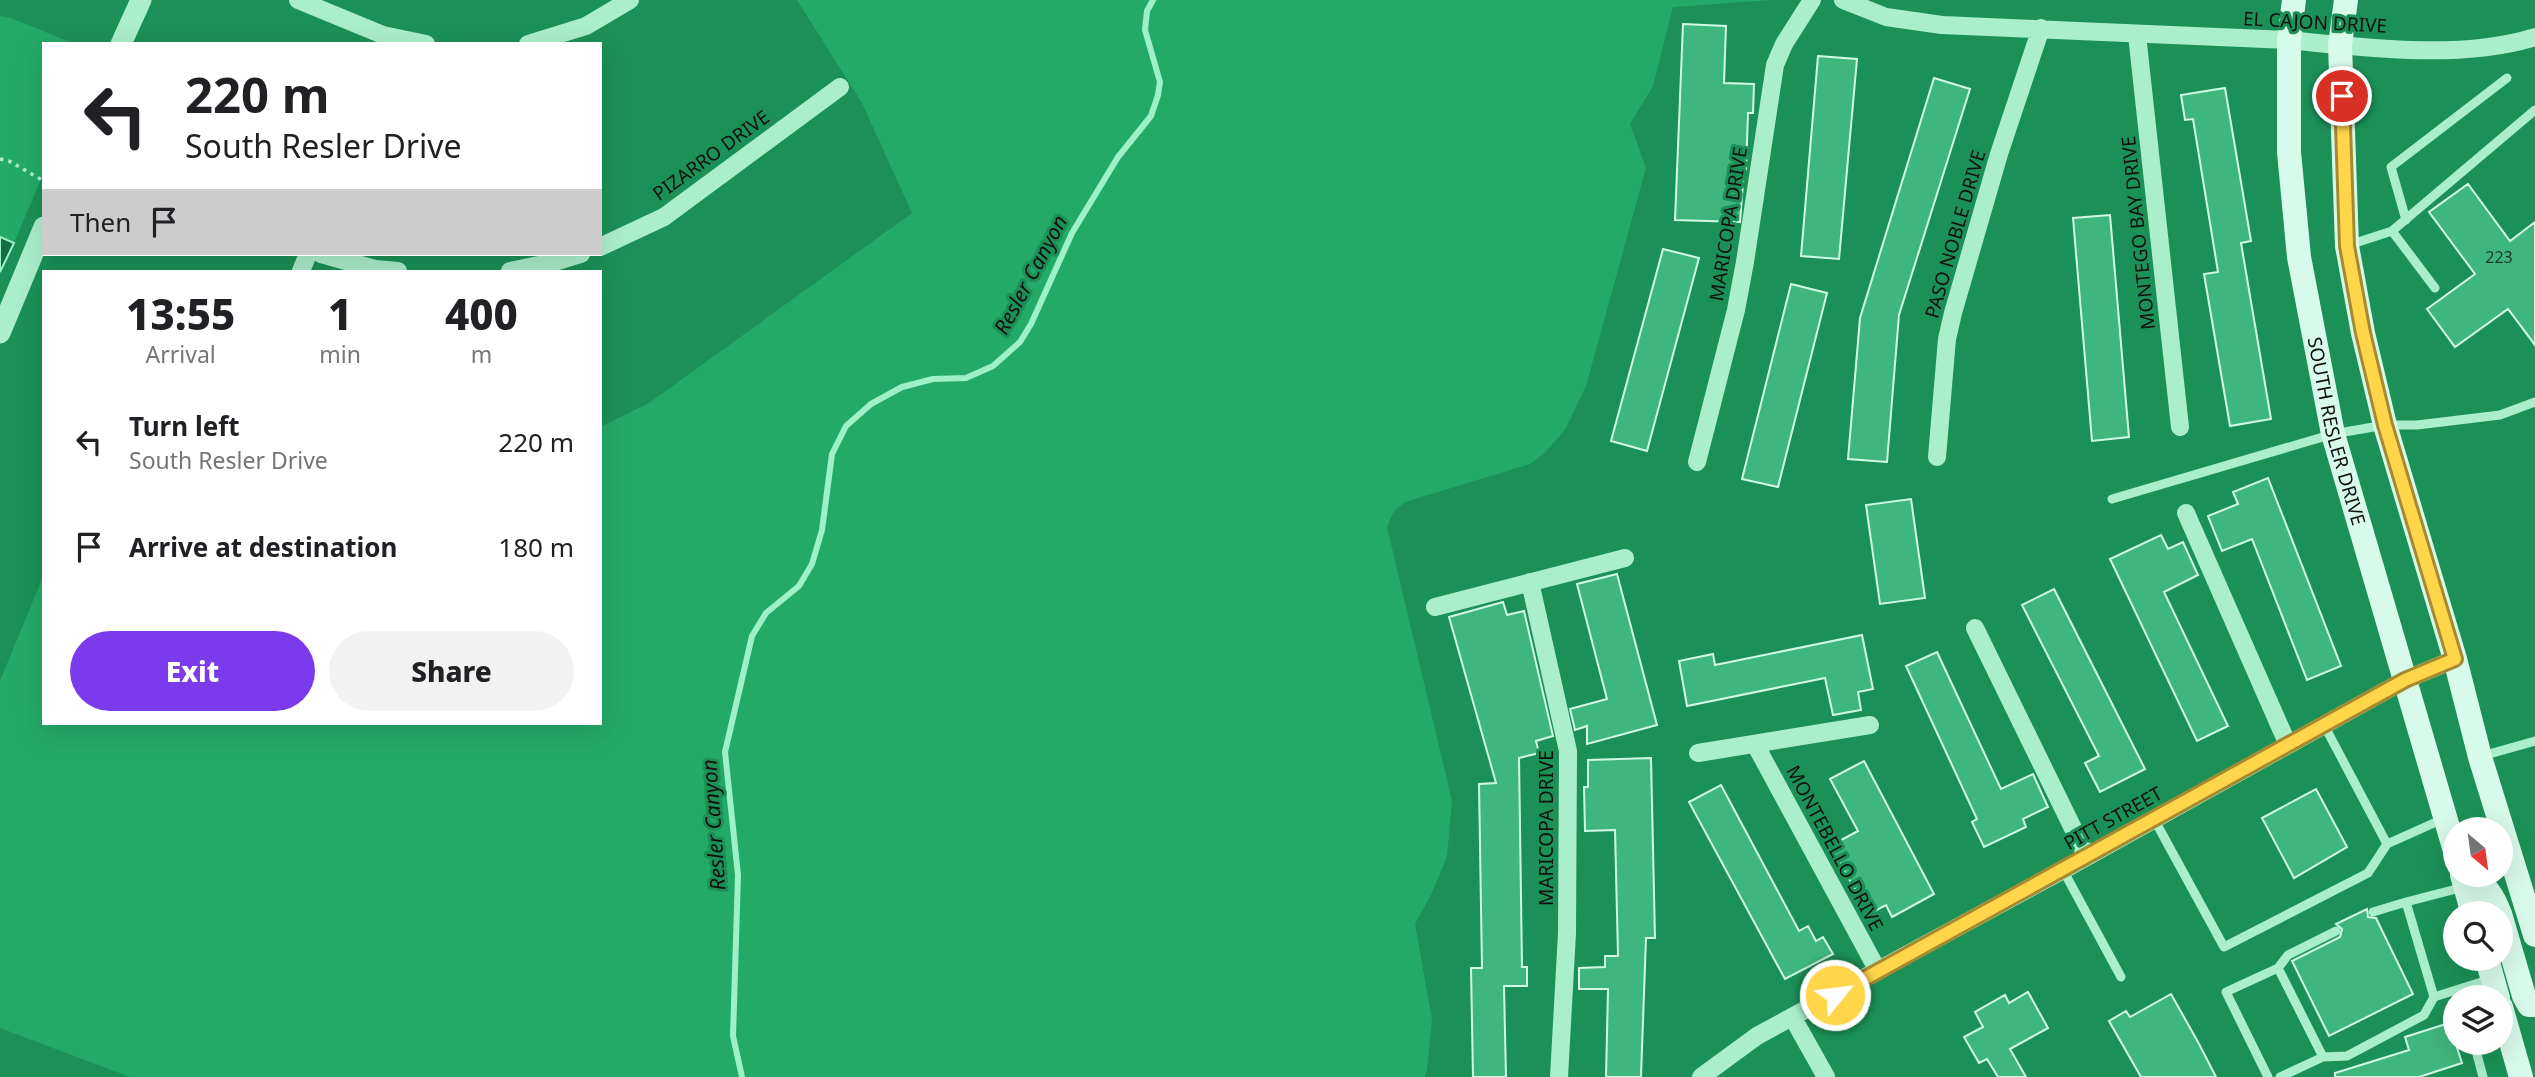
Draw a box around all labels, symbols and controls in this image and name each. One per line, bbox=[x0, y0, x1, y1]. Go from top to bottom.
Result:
street label: EL CAJON DRIVE bbox=[2242, 5, 2388, 39]
text: 220 m bbox=[185, 61, 330, 127]
pin bbox=[2312, 66, 2372, 126]
icon: left bbox=[70, 70, 161, 161]
icon: arrive bbox=[2323, 77, 2361, 115]
street label: PIZARRO DRIVE bbox=[647, 104, 775, 206]
text: South Resler Drive bbox=[185, 124, 462, 167]
street label: MONTEGO BAY DRIVE bbox=[2115, 135, 2161, 331]
street label: MARICOPA DRIVE bbox=[1703, 145, 1753, 303]
street label: PASO NOBLE DRIVE bbox=[1919, 147, 1991, 321]
icon: arrive bbox=[145, 203, 183, 241]
text: Then bbox=[70, 204, 131, 240]
water label: Resler Canyon bbox=[987, 210, 1073, 339]
house number: 223 bbox=[2485, 246, 2513, 268]
text: 13:55 bbox=[126, 285, 235, 342]
text: 1 bbox=[328, 285, 352, 342]
text: 400 bbox=[445, 285, 518, 342]
street label: SOUTH RESLER DRIVE bbox=[2302, 335, 2372, 528]
text: Arrival bbox=[146, 338, 216, 370]
text: min bbox=[319, 338, 361, 370]
text: m bbox=[471, 338, 492, 370]
text: Turn left bbox=[129, 408, 240, 444]
icon: left bbox=[70, 423, 108, 461]
text: 220 m bbox=[498, 424, 574, 460]
text: South Resler Drive bbox=[129, 444, 328, 476]
icon: arrive bbox=[70, 528, 108, 566]
text: Arrive at destination bbox=[129, 529, 398, 565]
text: 180 m bbox=[498, 529, 574, 565]
button: Exit bbox=[70, 631, 315, 711]
button: Share bbox=[329, 631, 574, 711]
street label: MARICOPA DRIVE bbox=[1533, 750, 1559, 906]
water label: Resler Canyon bbox=[694, 758, 732, 892]
street label: MONTEBELLO DRIVE bbox=[1780, 761, 1890, 935]
street label: PITT STREET bbox=[2059, 780, 2167, 856]
north arrow bbox=[2443, 817, 2513, 887]
map controls bbox=[2443, 817, 2513, 1055]
button: search bbox=[2443, 901, 2513, 971]
position arrow bbox=[1798, 958, 1872, 1032]
button: layers bbox=[2443, 985, 2513, 1055]

